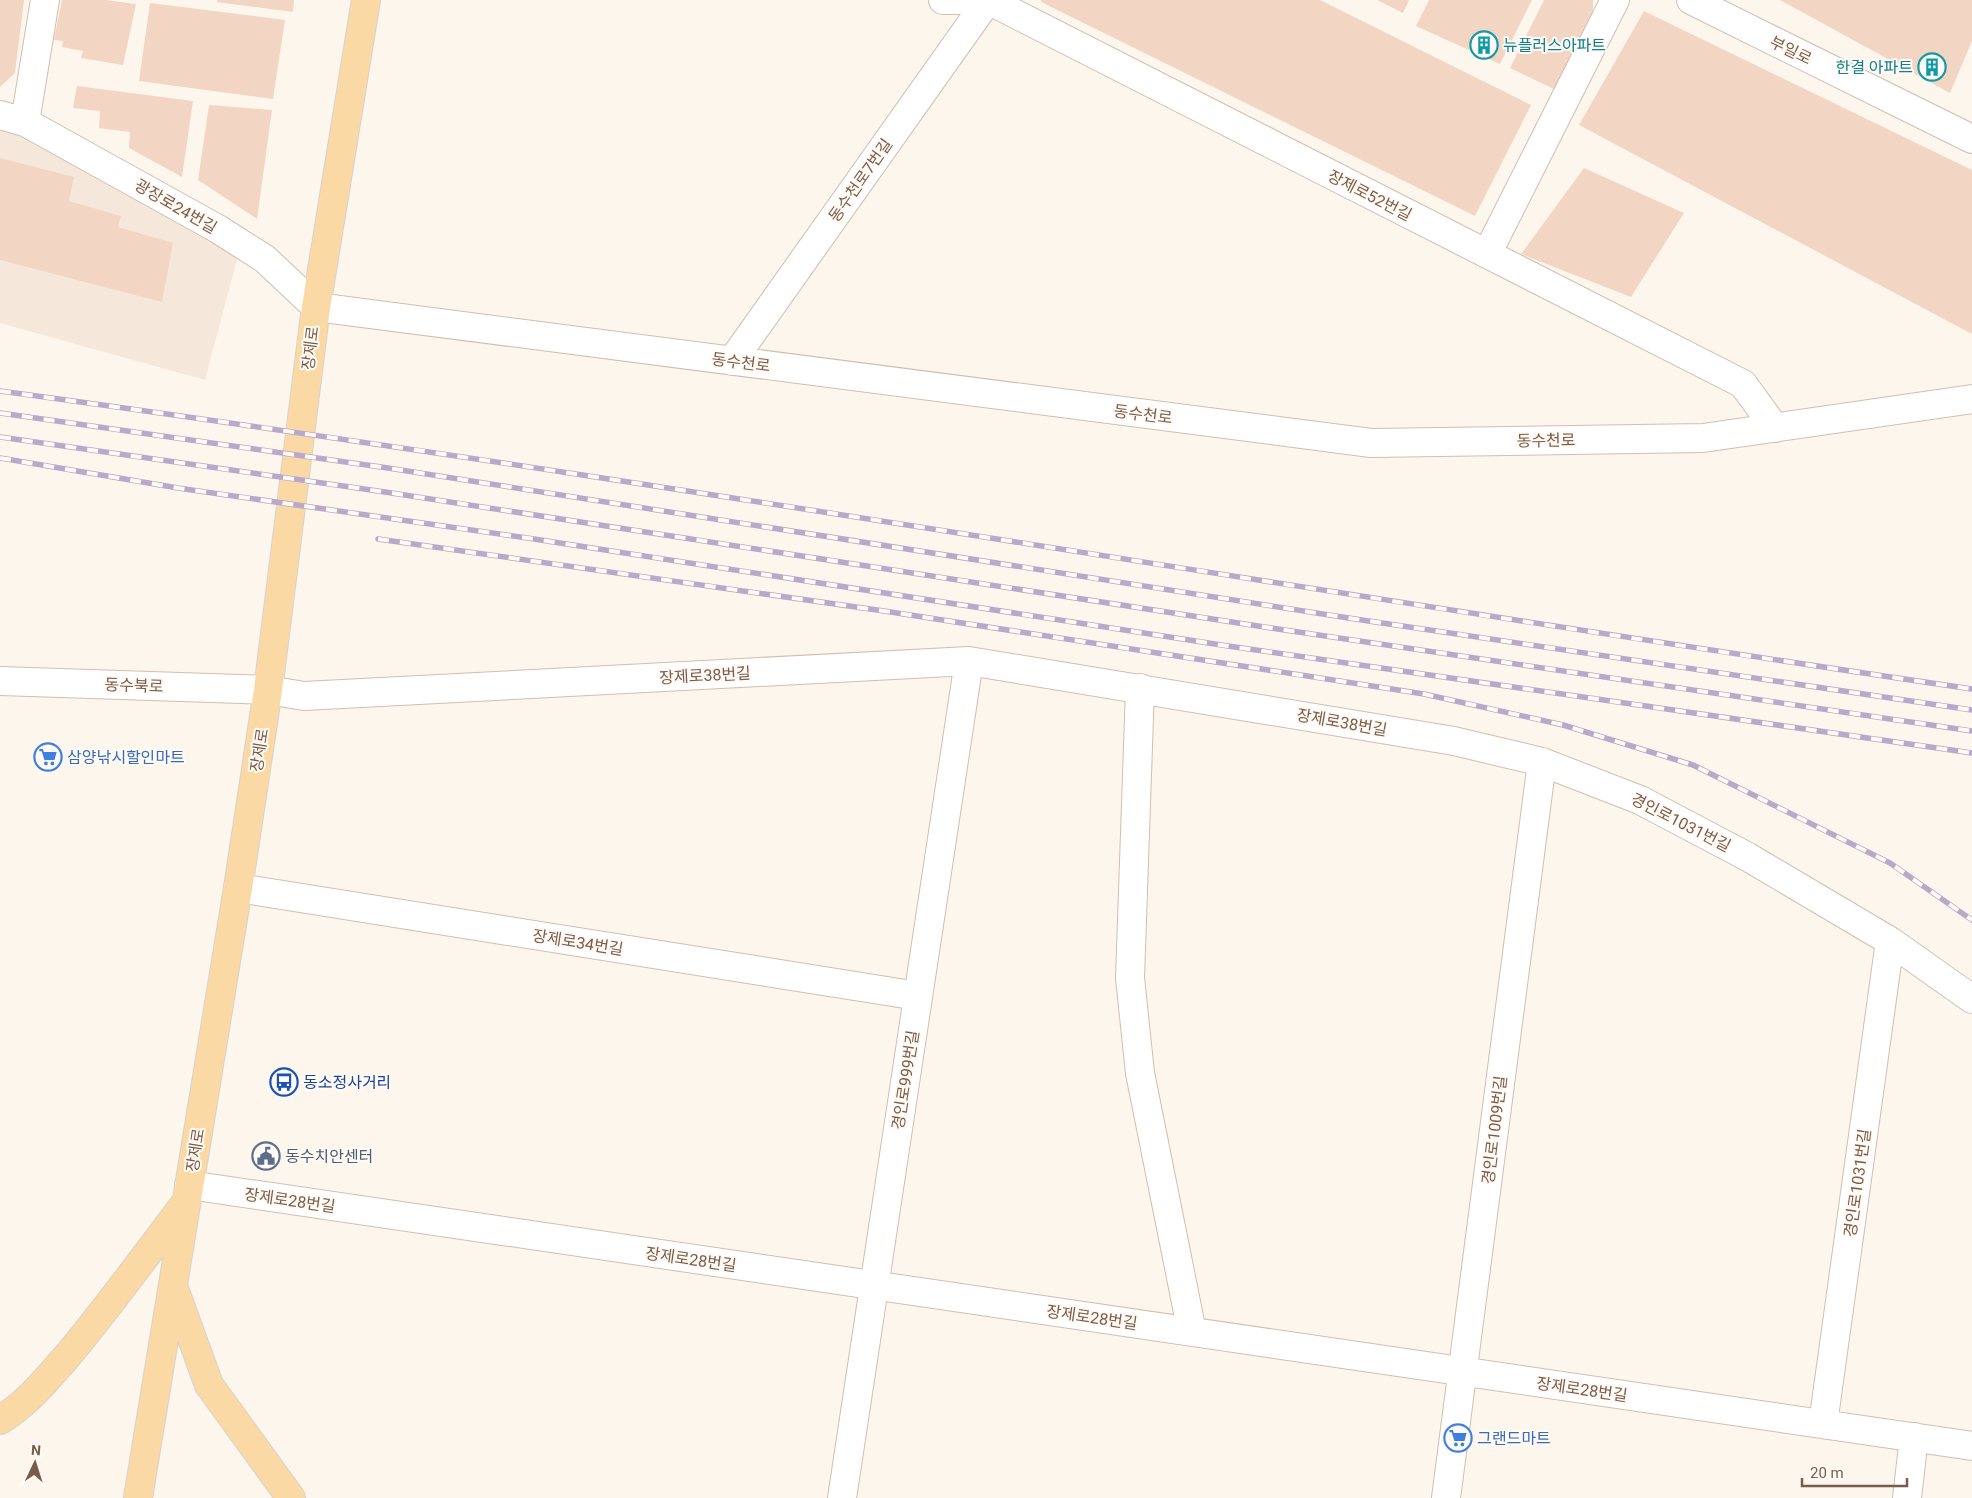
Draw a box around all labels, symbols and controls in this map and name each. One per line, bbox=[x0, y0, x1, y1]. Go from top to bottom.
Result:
building icon: 뉴플러스아파트 bbox=[1469, 30, 1499, 60]
street label: 부일로 bbox=[1767, 32, 1815, 69]
place label: 뉴플러스아파트 bbox=[1503, 36, 1606, 55]
building icon: 한결 아파트 bbox=[1917, 52, 1947, 82]
place label: 한결 아파트 bbox=[1835, 58, 1913, 77]
street label: 동수천로7번길 bbox=[825, 135, 896, 226]
street label: 장제로52번길 bbox=[1325, 166, 1415, 225]
street label: 광장로24번길 bbox=[131, 175, 220, 238]
street label: 장제로 bbox=[298, 325, 323, 371]
street label: 동수천로 bbox=[711, 349, 772, 376]
street label: 동수천로 bbox=[1113, 401, 1174, 428]
street label: 동수천로 bbox=[1516, 430, 1576, 451]
street label: 장제로38번길 bbox=[659, 664, 751, 687]
street label: 동수북로 bbox=[104, 675, 164, 696]
street label: 장제로38번길 bbox=[1295, 705, 1389, 740]
street label: 장제로 bbox=[247, 727, 272, 773]
supermarket icon: 삼양낚시할인마트 bbox=[33, 742, 63, 772]
place label: 삼양낚시할인마트 bbox=[67, 748, 185, 767]
street label: 경인로1031번길 bbox=[1628, 789, 1734, 856]
street label: 장제로34번길 bbox=[531, 926, 625, 959]
street label: 경인로999번길 bbox=[888, 1029, 923, 1131]
bus stop icon: 동소정사거리 bbox=[269, 1067, 299, 1097]
place label: 동소정사거리 bbox=[303, 1073, 391, 1092]
street label: 경인로1009번길 bbox=[1478, 1075, 1511, 1186]
street label: 장제로 bbox=[183, 1127, 208, 1173]
street label: 경인로1031번길 bbox=[1840, 1127, 1875, 1239]
public building icon: 동수치안센터 bbox=[251, 1141, 281, 1171]
place label: 동수치안센터 bbox=[285, 1147, 373, 1166]
street label: 장제로28번길 bbox=[243, 1185, 337, 1216]
street label: 장제로28번길 bbox=[644, 1244, 738, 1275]
street label: 장제로28번길 bbox=[1045, 1302, 1139, 1333]
street label: 장제로28번길 bbox=[1535, 1374, 1629, 1405]
supermarket icon: 그랜드마트 bbox=[1443, 1423, 1473, 1453]
place label: 그랜드마트 bbox=[1477, 1429, 1551, 1448]
north arrow bbox=[10, 1438, 60, 1488]
text: N bbox=[30, 1442, 41, 1458]
scale bar bbox=[1802, 1456, 1907, 1488]
text: 20 m bbox=[1810, 1464, 1844, 1482]

